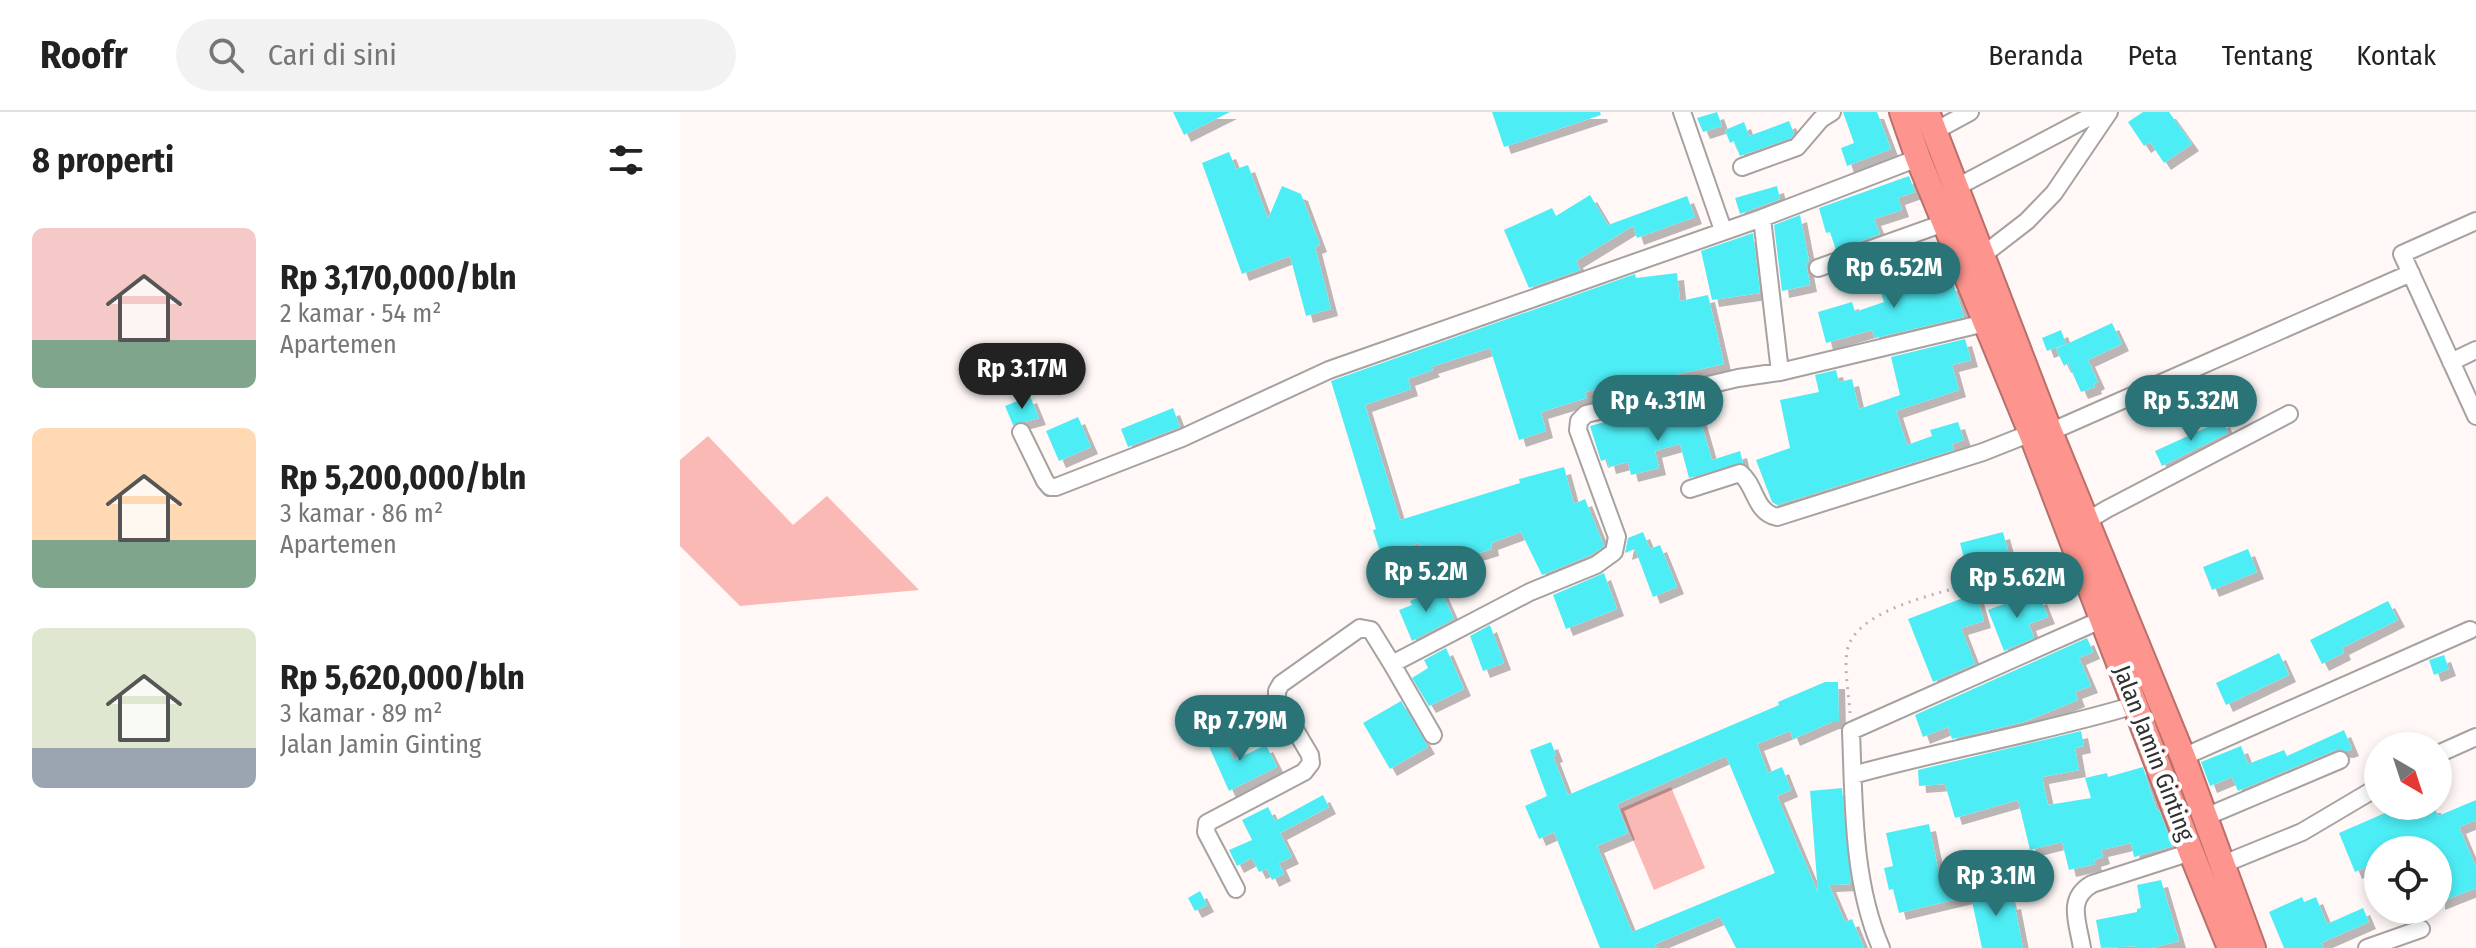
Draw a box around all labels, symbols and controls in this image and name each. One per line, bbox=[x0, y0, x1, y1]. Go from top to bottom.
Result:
search box bbox=[176, 19, 736, 91]
text: Roofr bbox=[40, 32, 128, 78]
icon: search bbox=[204, 33, 248, 77]
text: Cari di sini bbox=[268, 37, 397, 73]
text: Beranda bbox=[1988, 39, 2083, 72]
text: Peta bbox=[2127, 39, 2178, 72]
text: Tentang bbox=[2222, 39, 2312, 72]
text: Kontak bbox=[2356, 39, 2436, 72]
icon: filters bbox=[604, 138, 648, 182]
text: 8 properti bbox=[32, 140, 174, 181]
pin: Rp 6.52M bbox=[1811, 242, 1977, 310]
text: Rp 6.52M bbox=[1845, 252, 1943, 283]
text: Rp 3,170,000/bln bbox=[280, 257, 517, 298]
icon: home bbox=[96, 260, 192, 356]
text: 2 kamar · 54 m² bbox=[280, 298, 442, 329]
text: Apartemen bbox=[280, 329, 397, 360]
pin: Rp 3.17M bbox=[939, 343, 1105, 411]
text: Rp 3.17M bbox=[977, 353, 1067, 384]
pin: Rp 4.31M bbox=[1575, 375, 1741, 443]
pin: Rp 5.32M bbox=[2108, 375, 2274, 443]
text: Rp 4.31M bbox=[1610, 385, 1706, 416]
text: Rp 5.32M bbox=[2143, 385, 2239, 416]
text: Rp 5,200,000/bln bbox=[280, 457, 526, 498]
icon: home bbox=[96, 460, 192, 556]
text: 3 kamar · 86 m² bbox=[280, 498, 443, 529]
text: Apartemen bbox=[280, 529, 397, 560]
pin: Rp 5.2M bbox=[1352, 546, 1500, 614]
pin: Rp 5.62M bbox=[1934, 552, 2100, 620]
text: Rp 5.2M bbox=[1384, 556, 1468, 587]
text: Rp 5.62M bbox=[1969, 562, 2065, 593]
text: Rp 5,620,000/bln bbox=[280, 657, 525, 698]
icon: home bbox=[96, 660, 192, 756]
street label: Jalan Jamin Ginting bbox=[2108, 661, 2201, 845]
pin: Rp 7.79M bbox=[1157, 695, 1323, 763]
text: 3 kamar · 89 m² bbox=[280, 698, 443, 729]
text: Rp 7.79M bbox=[1193, 705, 1287, 736]
text: Jalan Jamin Ginting bbox=[280, 729, 481, 760]
north arrow bbox=[2364, 732, 2452, 820]
map controls bbox=[2364, 732, 2452, 924]
button: locate bbox=[2364, 836, 2452, 924]
pin: Rp 3.1M bbox=[1922, 850, 2070, 918]
text: Rp 3.1M bbox=[1956, 860, 2036, 891]

